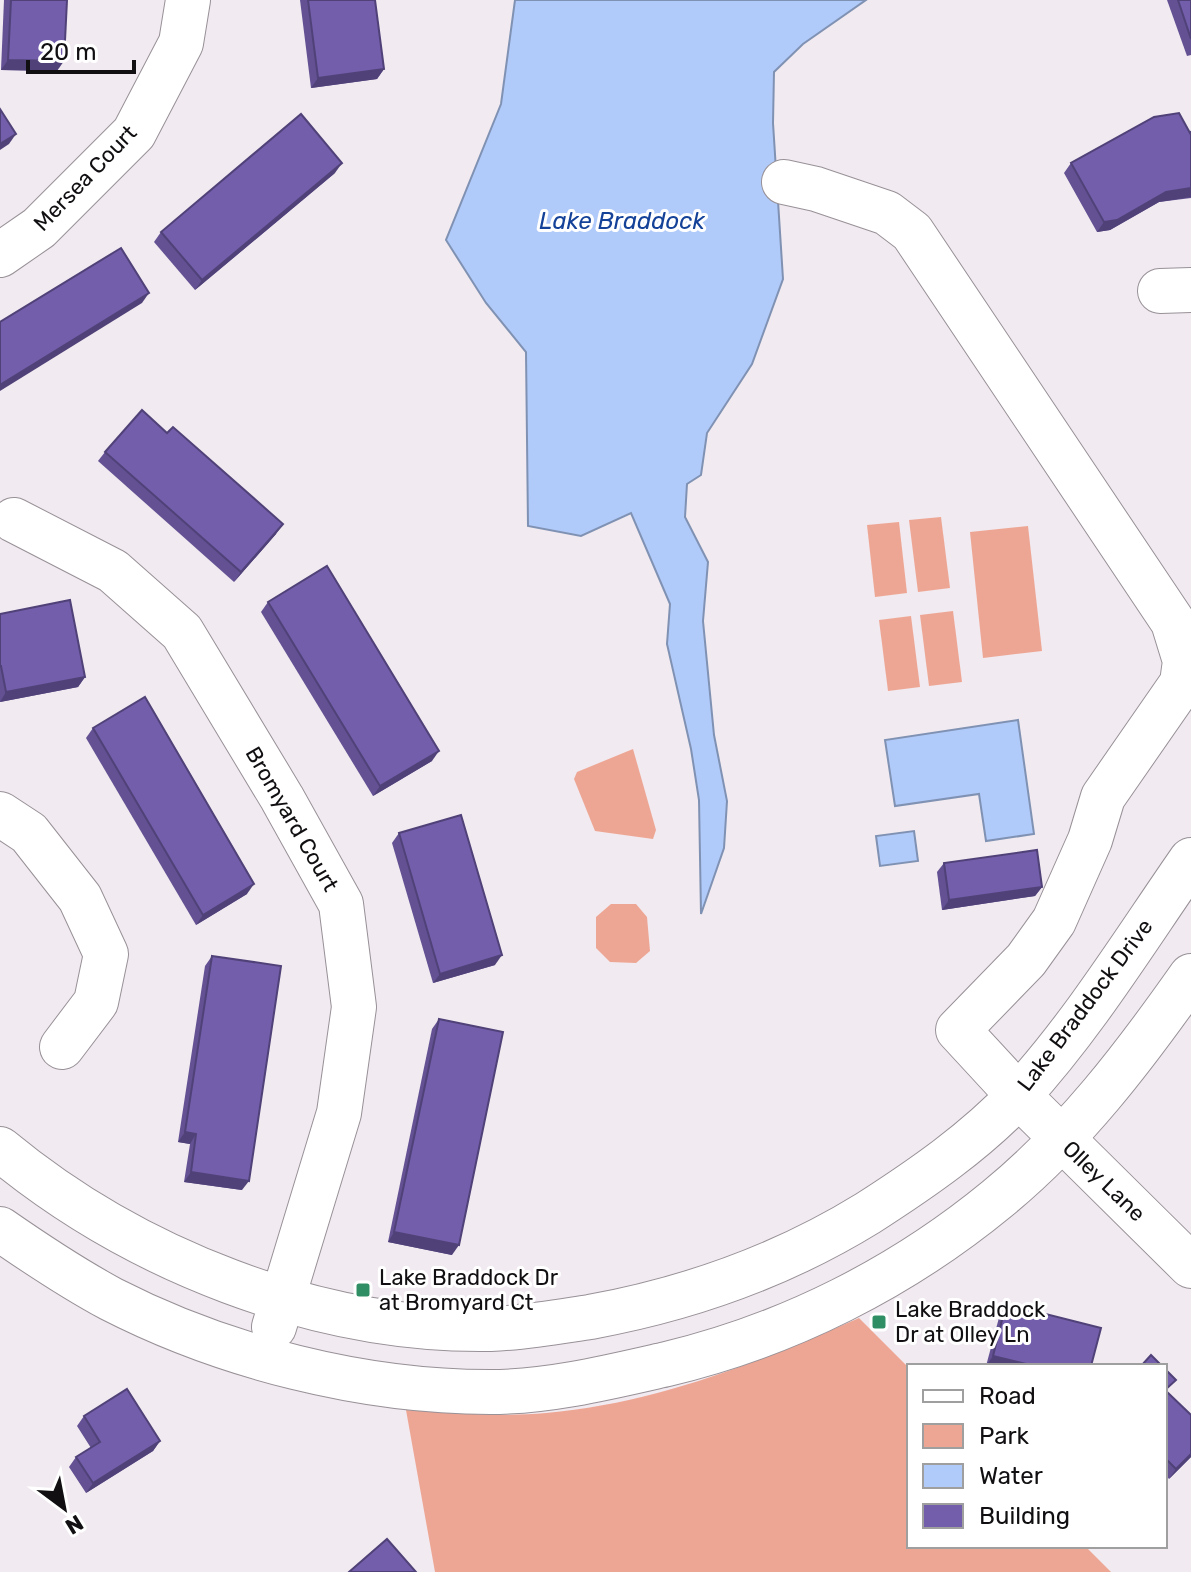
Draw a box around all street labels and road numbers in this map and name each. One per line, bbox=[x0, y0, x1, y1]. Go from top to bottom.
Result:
street label: Mersea Court bbox=[28, 119, 142, 237]
street label: Bromyard Court bbox=[240, 742, 345, 897]
street label: Lake Braddock Drive bbox=[1011, 914, 1159, 1096]
street label: Olley Lane bbox=[1057, 1135, 1151, 1227]

